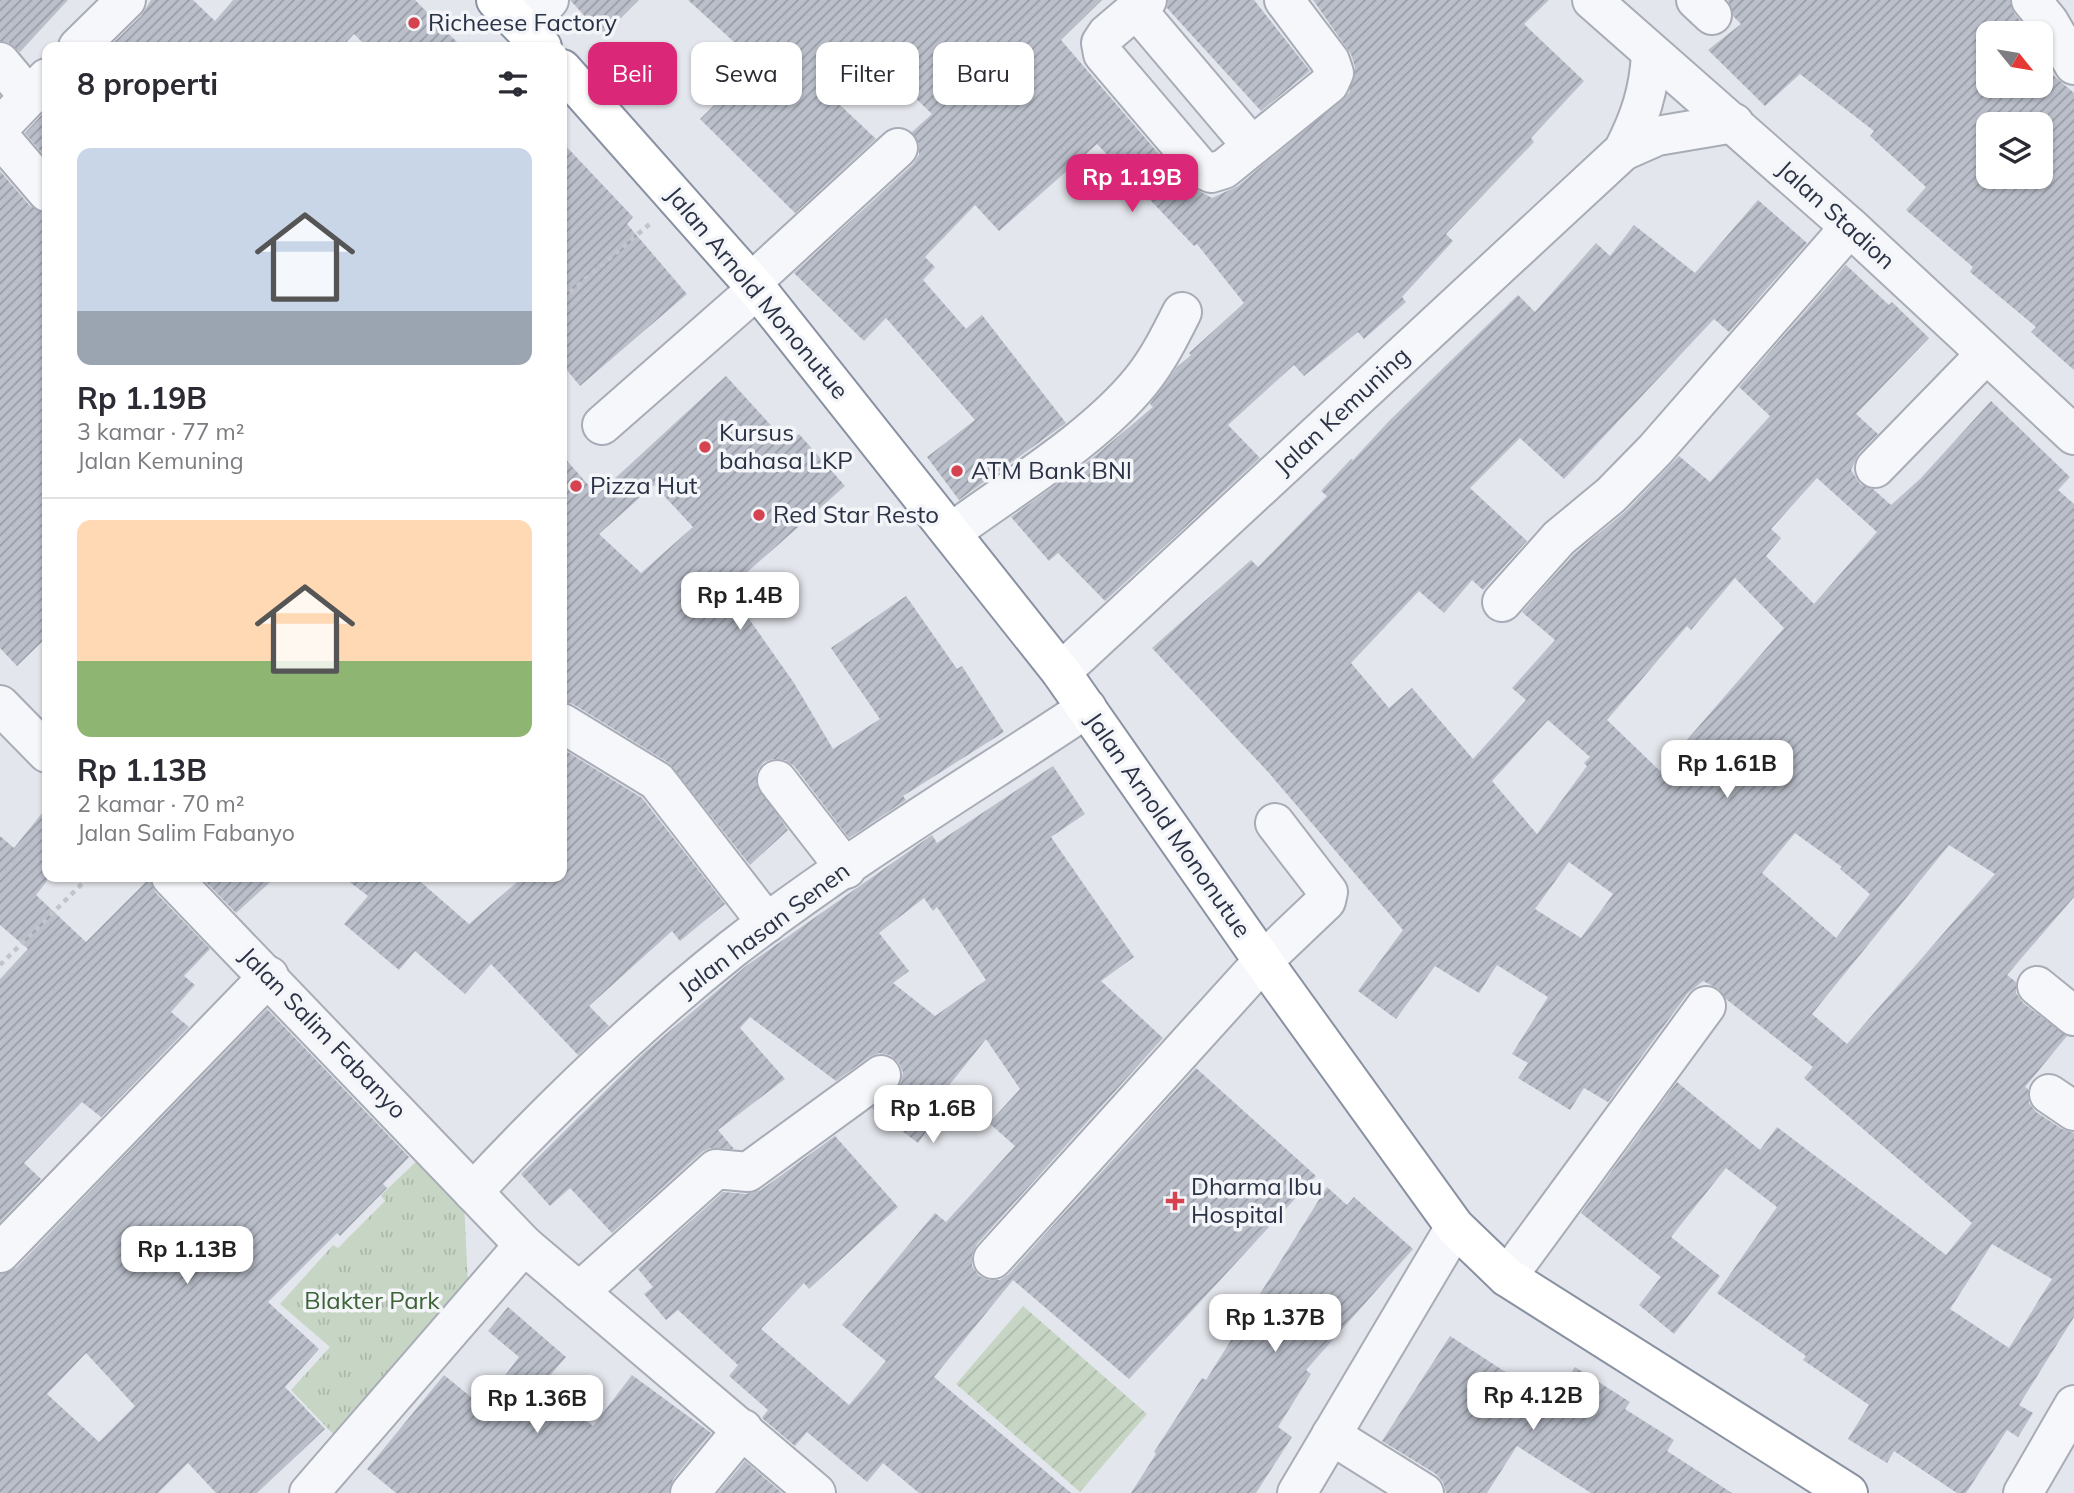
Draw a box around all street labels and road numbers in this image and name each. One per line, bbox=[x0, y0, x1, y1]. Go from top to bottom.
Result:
street label: Jalan Stadion bbox=[1772, 153, 1902, 275]
street label: Jalan Arnold Mononutue bbox=[660, 180, 856, 405]
street label: Jalan Kemuning bbox=[1267, 340, 1415, 481]
street label: Jalan Arnold Mononutue bbox=[1080, 706, 1258, 943]
street label: Jalan hasan Senen bbox=[672, 855, 855, 1003]
street label: Jalan Salim Fabanyo bbox=[234, 940, 413, 1124]

